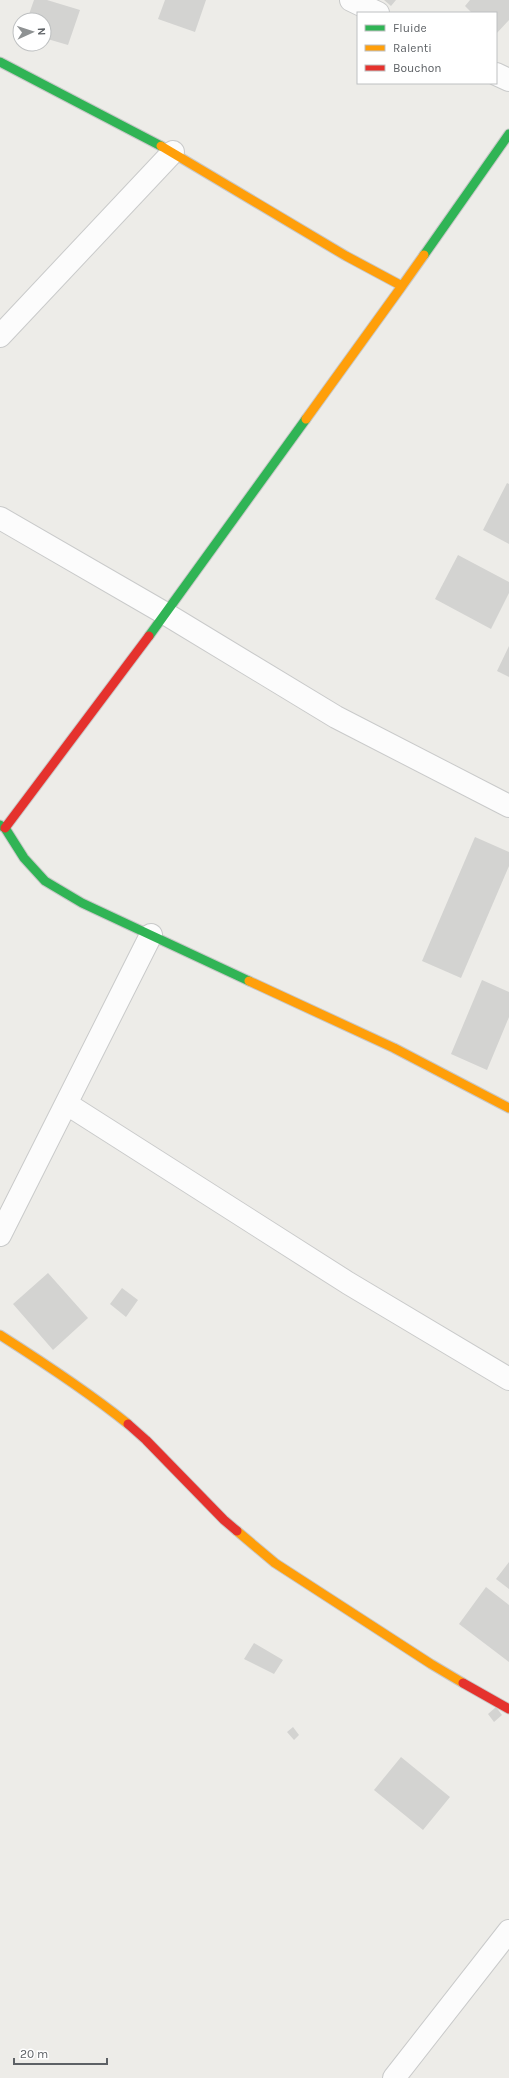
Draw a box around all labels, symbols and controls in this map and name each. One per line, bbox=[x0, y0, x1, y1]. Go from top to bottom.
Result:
north arrow bbox=[12, 12, 52, 52]
legend bbox=[357, 12, 497, 84]
text: Fluide bbox=[393, 21, 427, 35]
text: N bbox=[35, 27, 48, 36]
text: Ralenti bbox=[393, 41, 432, 55]
text: Bouchon bbox=[393, 61, 442, 75]
scale bar bbox=[14, 2040, 107, 2066]
text: 20 m bbox=[20, 2047, 48, 2061]

